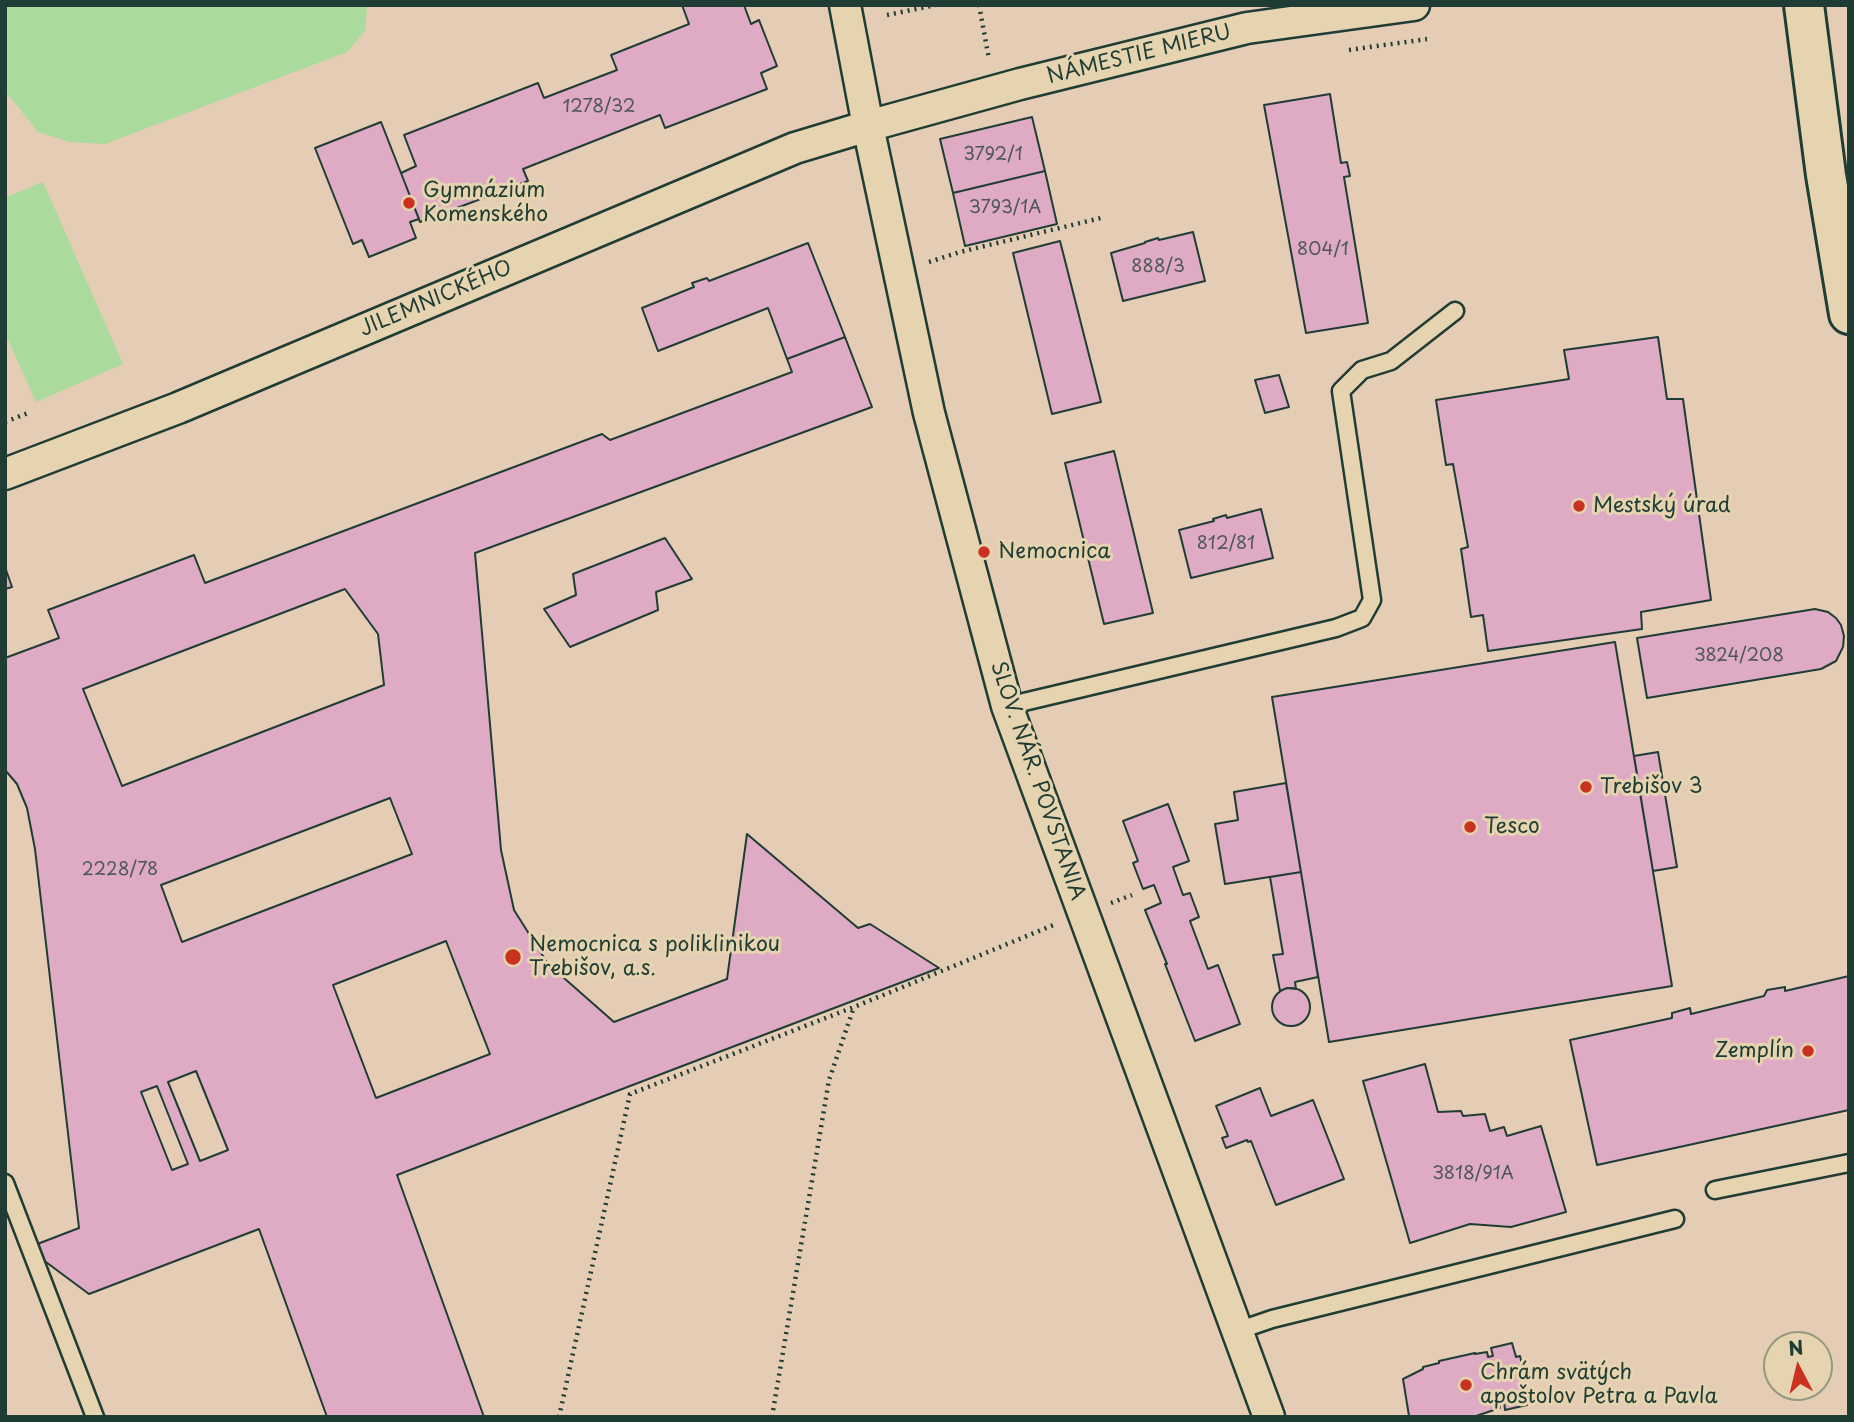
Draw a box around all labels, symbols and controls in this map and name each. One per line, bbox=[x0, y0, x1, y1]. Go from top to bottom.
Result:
street label: NÁMESTIE MIERU bbox=[1044, 20, 1234, 90]
house number: 1278/32 bbox=[562, 96, 636, 118]
house number: 3792/1 bbox=[963, 144, 1023, 166]
place label: Gymnázium Komenského bbox=[423, 178, 548, 228]
marker: Gymnázium Komenského bbox=[401, 195, 417, 211]
house number: 3793/1A bbox=[969, 197, 1041, 219]
house number: 804/1 bbox=[1297, 239, 1349, 261]
street label: JILEMNICKÉHO bbox=[356, 256, 516, 342]
house number: 888/3 bbox=[1131, 256, 1185, 278]
place label: Mestský úrad bbox=[1593, 493, 1731, 519]
marker: Mestský úrad bbox=[1571, 498, 1587, 514]
house number: 812/81 bbox=[1197, 533, 1255, 555]
place label: Nemocnica bbox=[998, 539, 1110, 565]
marker: Nemocnica bbox=[976, 544, 992, 560]
house number: 3824/208 bbox=[1694, 645, 1784, 667]
street label: SLOV. NÁR. POVSTANIA bbox=[984, 658, 1090, 904]
place label: Trebišov 3 bbox=[1600, 774, 1703, 800]
marker: Trebišov 3 bbox=[1578, 779, 1594, 795]
place label: Tesco bbox=[1484, 814, 1540, 840]
marker: Tesco bbox=[1462, 819, 1478, 835]
house number: 2228/78 bbox=[82, 859, 158, 881]
place label: Nemocnica s poliklinikou Trebišov, a.s. bbox=[529, 932, 780, 982]
marker: Nemocnica s poliklinikou Trebišov, a.s. bbox=[503, 947, 523, 967]
place label: Zemplín bbox=[1715, 1038, 1794, 1064]
marker: Zemplín bbox=[1800, 1043, 1816, 1059]
house number: 3818/91A bbox=[1432, 1163, 1514, 1185]
north arrow bbox=[1763, 1331, 1833, 1401]
text: N bbox=[1787, 1332, 1805, 1362]
place label: Chrám svätých apoštolov Petra a Pavla bbox=[1480, 1360, 1718, 1410]
marker: Chrám svätých apoštolov Petra a Pavla bbox=[1458, 1377, 1474, 1393]

